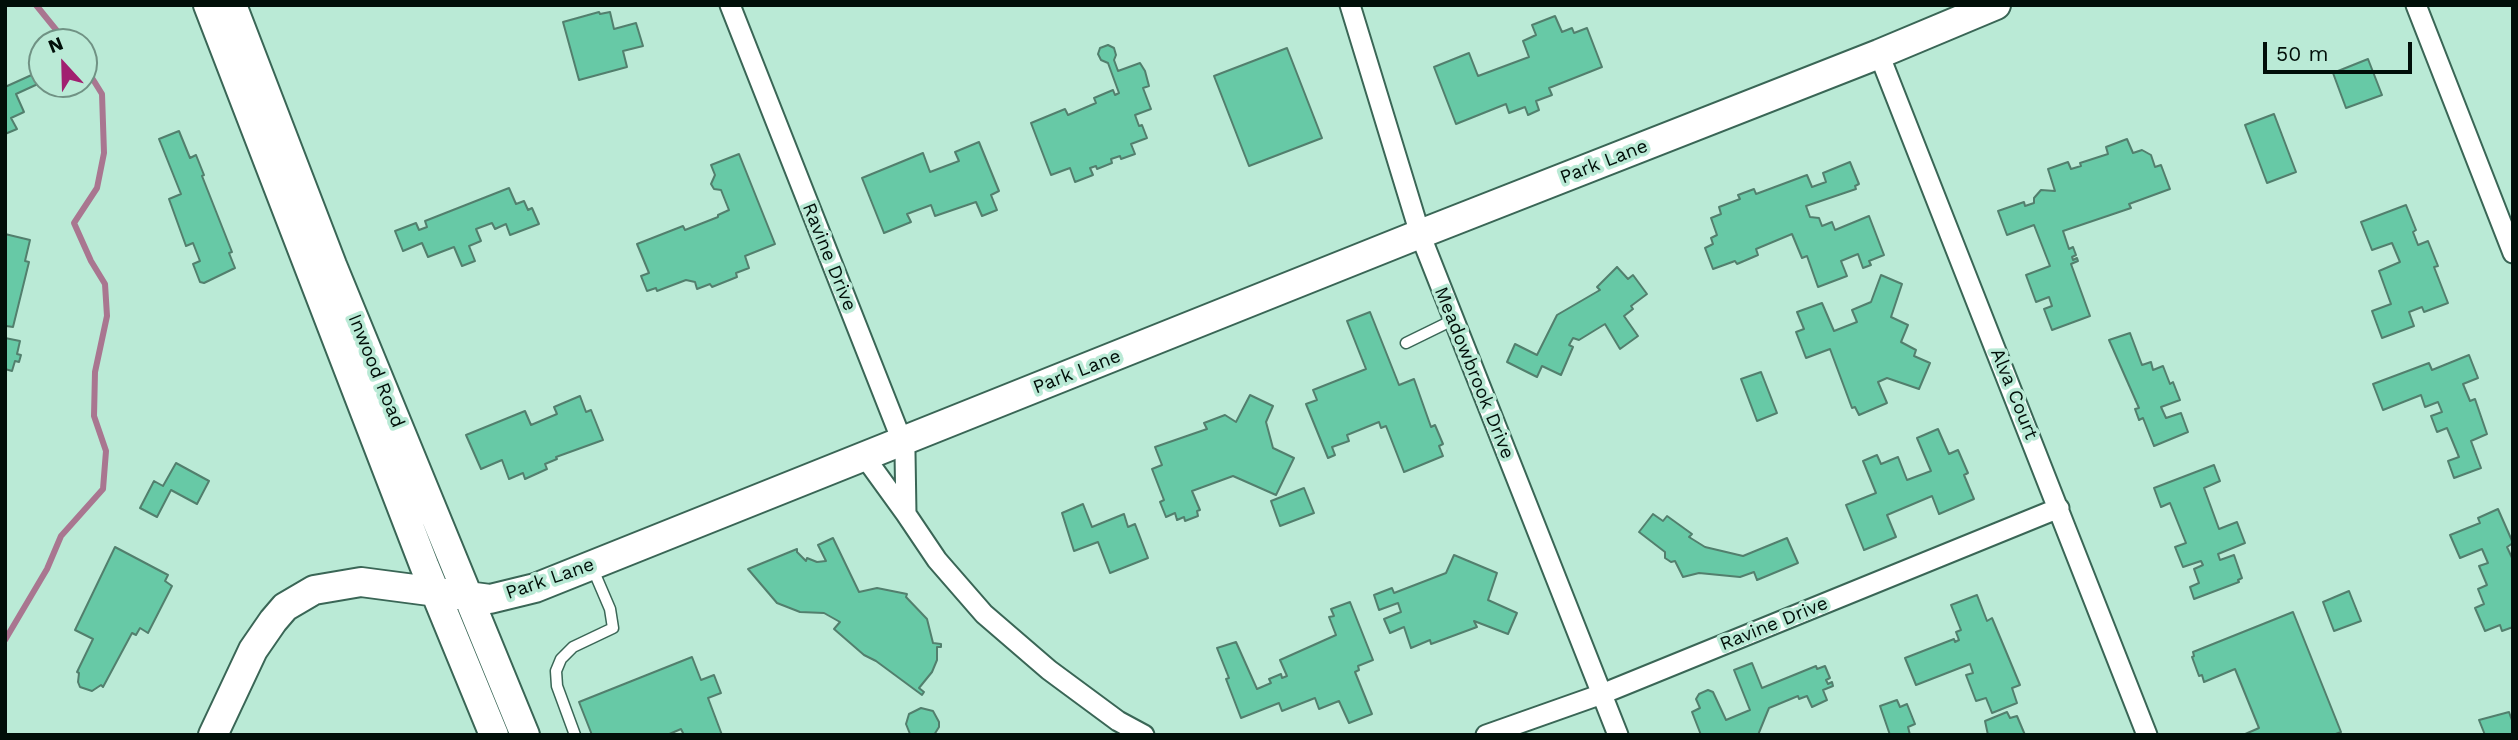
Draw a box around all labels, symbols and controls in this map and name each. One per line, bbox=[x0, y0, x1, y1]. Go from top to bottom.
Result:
north arrow bbox=[28, 28, 98, 98]
scale bar bbox=[2266, 28, 2415, 72]
text: N bbox=[45, 32, 67, 58]
text: 50 m bbox=[2276, 41, 2328, 66]
street label: Park Lane bbox=[1557, 135, 1651, 189]
street label: Ravine Drive bbox=[797, 200, 861, 314]
street label: Meadowbrook Drive bbox=[1429, 284, 1519, 462]
street label: Inwood Road bbox=[343, 311, 409, 431]
street label: Park Lane bbox=[1030, 345, 1124, 399]
street label: Alva Court bbox=[1985, 345, 2043, 443]
street label: Park Lane bbox=[503, 553, 597, 605]
street label: Ravine Drive bbox=[1717, 592, 1831, 656]

